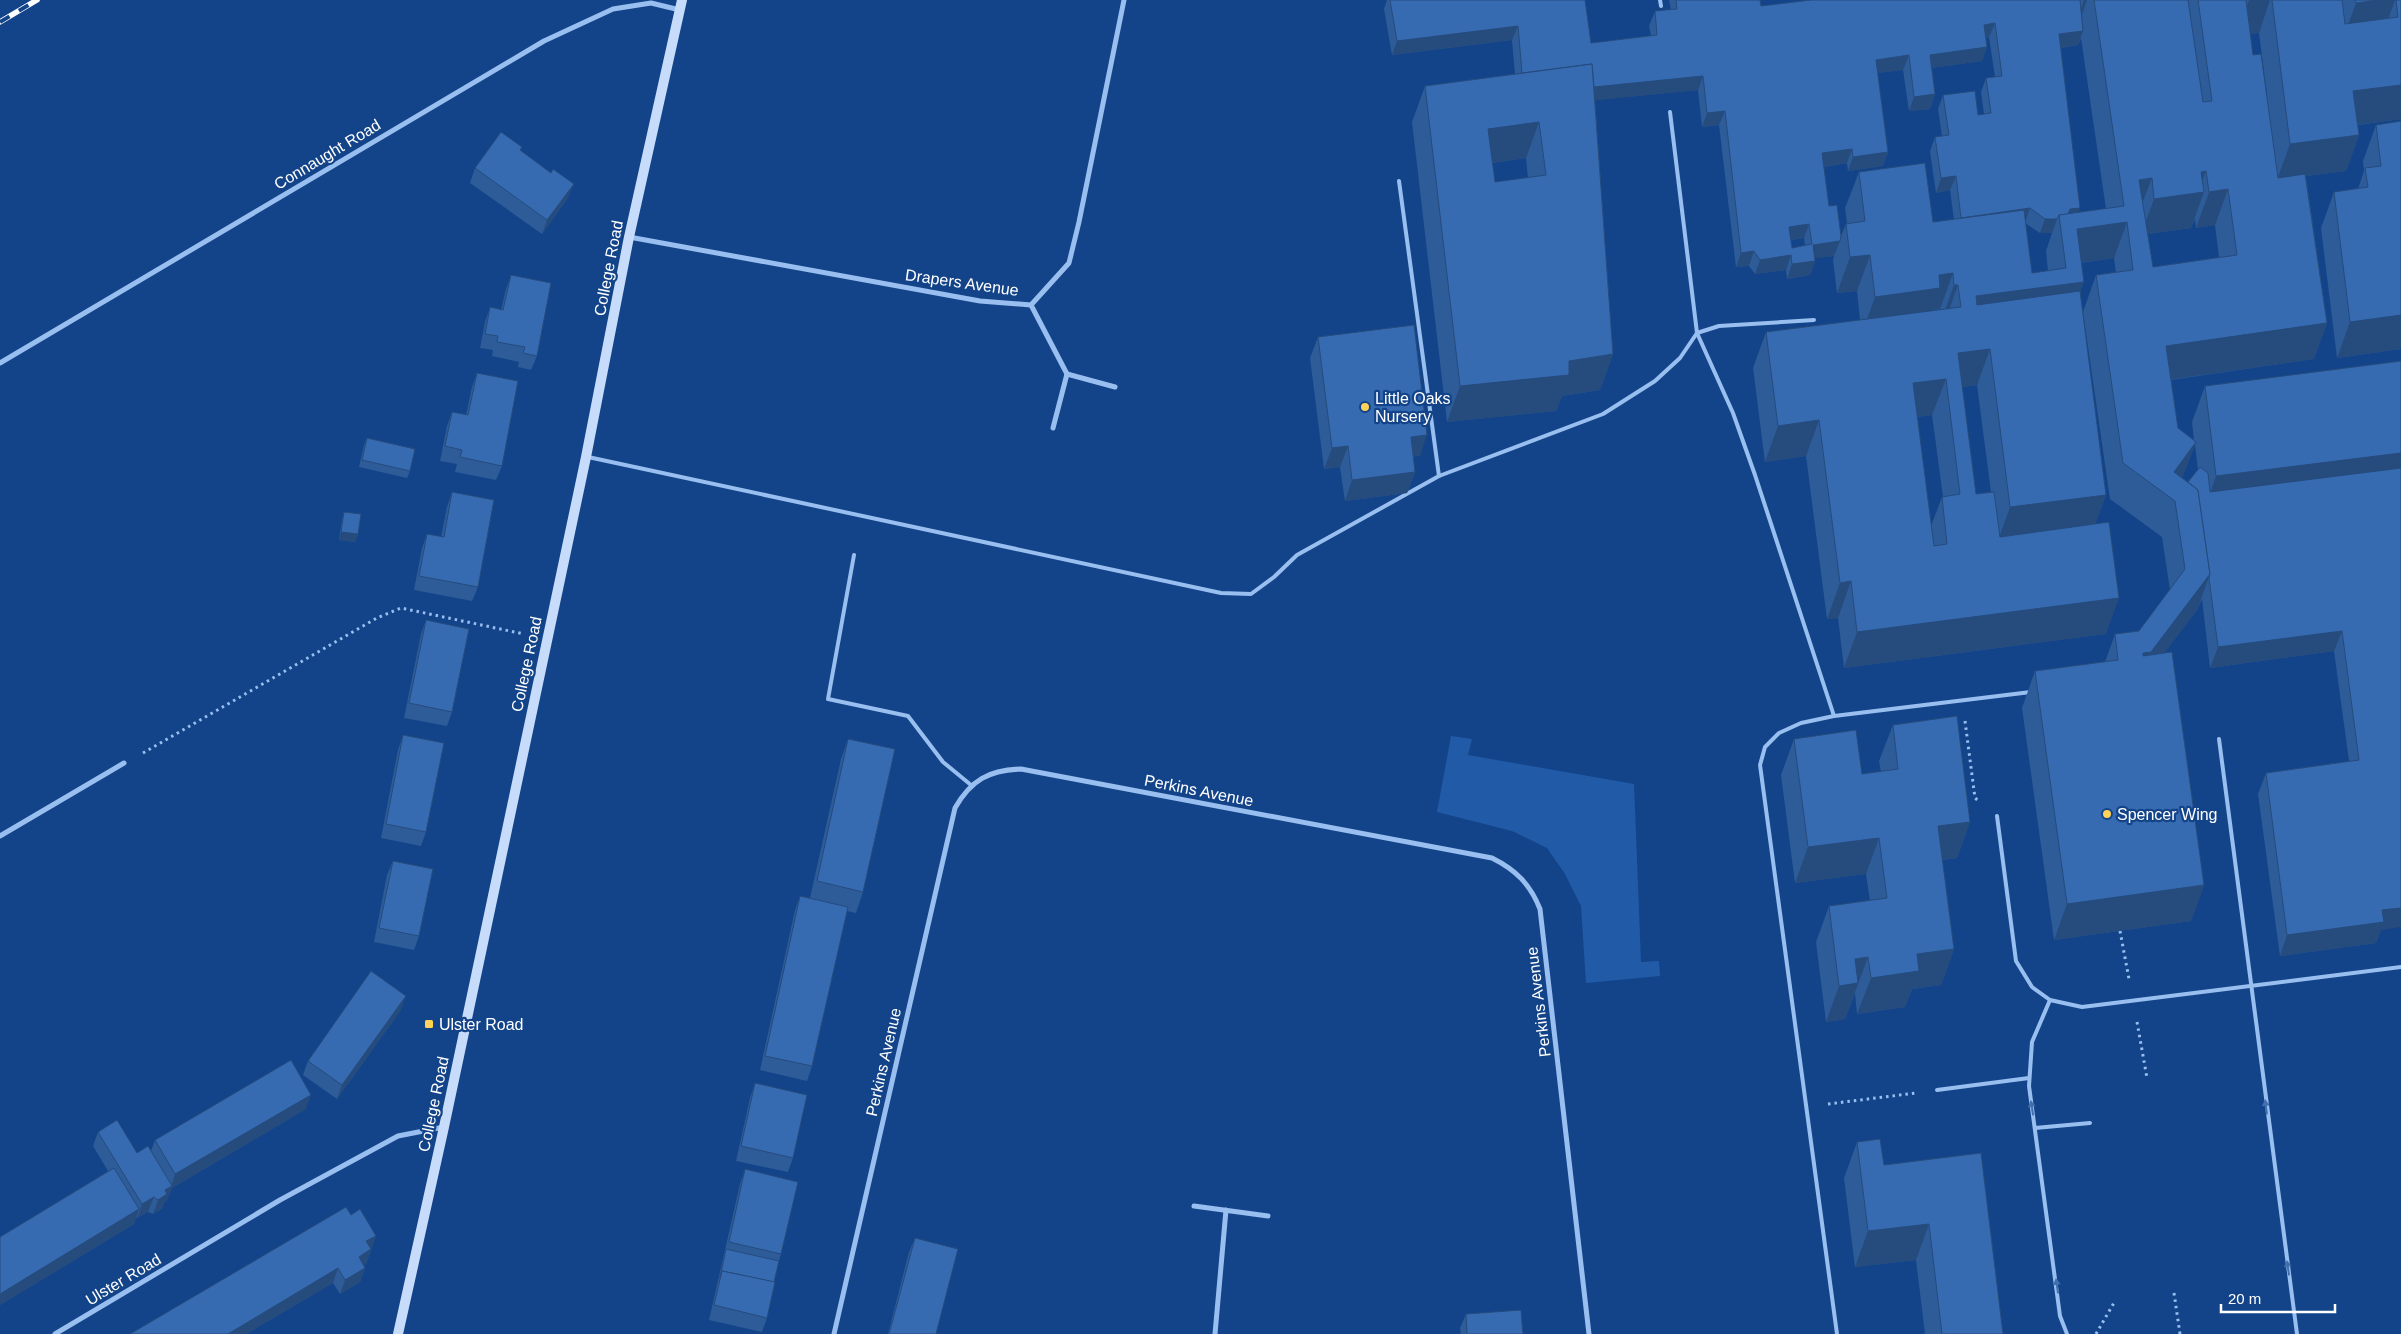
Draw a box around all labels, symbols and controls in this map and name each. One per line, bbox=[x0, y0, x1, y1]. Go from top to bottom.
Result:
street label: Connaught Road bbox=[271, 116, 383, 193]
street label: College Road bbox=[591, 219, 626, 317]
street label: Drapers Avenue bbox=[904, 266, 1020, 299]
place label: Little Oaks Nursery bbox=[1375, 390, 1451, 425]
marker: Little Oaks Nursery bbox=[1359, 401, 1371, 413]
street label: College Road bbox=[508, 615, 545, 713]
street label: Perkins Avenue bbox=[1143, 772, 1255, 809]
place label: Spencer Wing bbox=[2117, 806, 2218, 823]
marker: Spencer Wing bbox=[2101, 808, 2113, 820]
street label: Perkins Avenue bbox=[1523, 946, 1554, 1058]
street label: Perkins Avenue bbox=[863, 1006, 904, 1118]
place label: Ulster Road bbox=[439, 1016, 523, 1033]
marker: Ulster Road bbox=[423, 1018, 435, 1030]
street label: College Road bbox=[415, 1055, 452, 1153]
one-way arrow bbox=[2262, 1099, 2270, 1115]
one-way arrow bbox=[2028, 1100, 2036, 1116]
street label: Ulster Road bbox=[83, 1250, 164, 1308]
one-way arrow bbox=[2284, 1260, 2292, 1276]
one-way arrow bbox=[2052, 1278, 2060, 1294]
scale bar bbox=[2221, 1282, 2335, 1314]
text: 20 m bbox=[2228, 1290, 2261, 1307]

